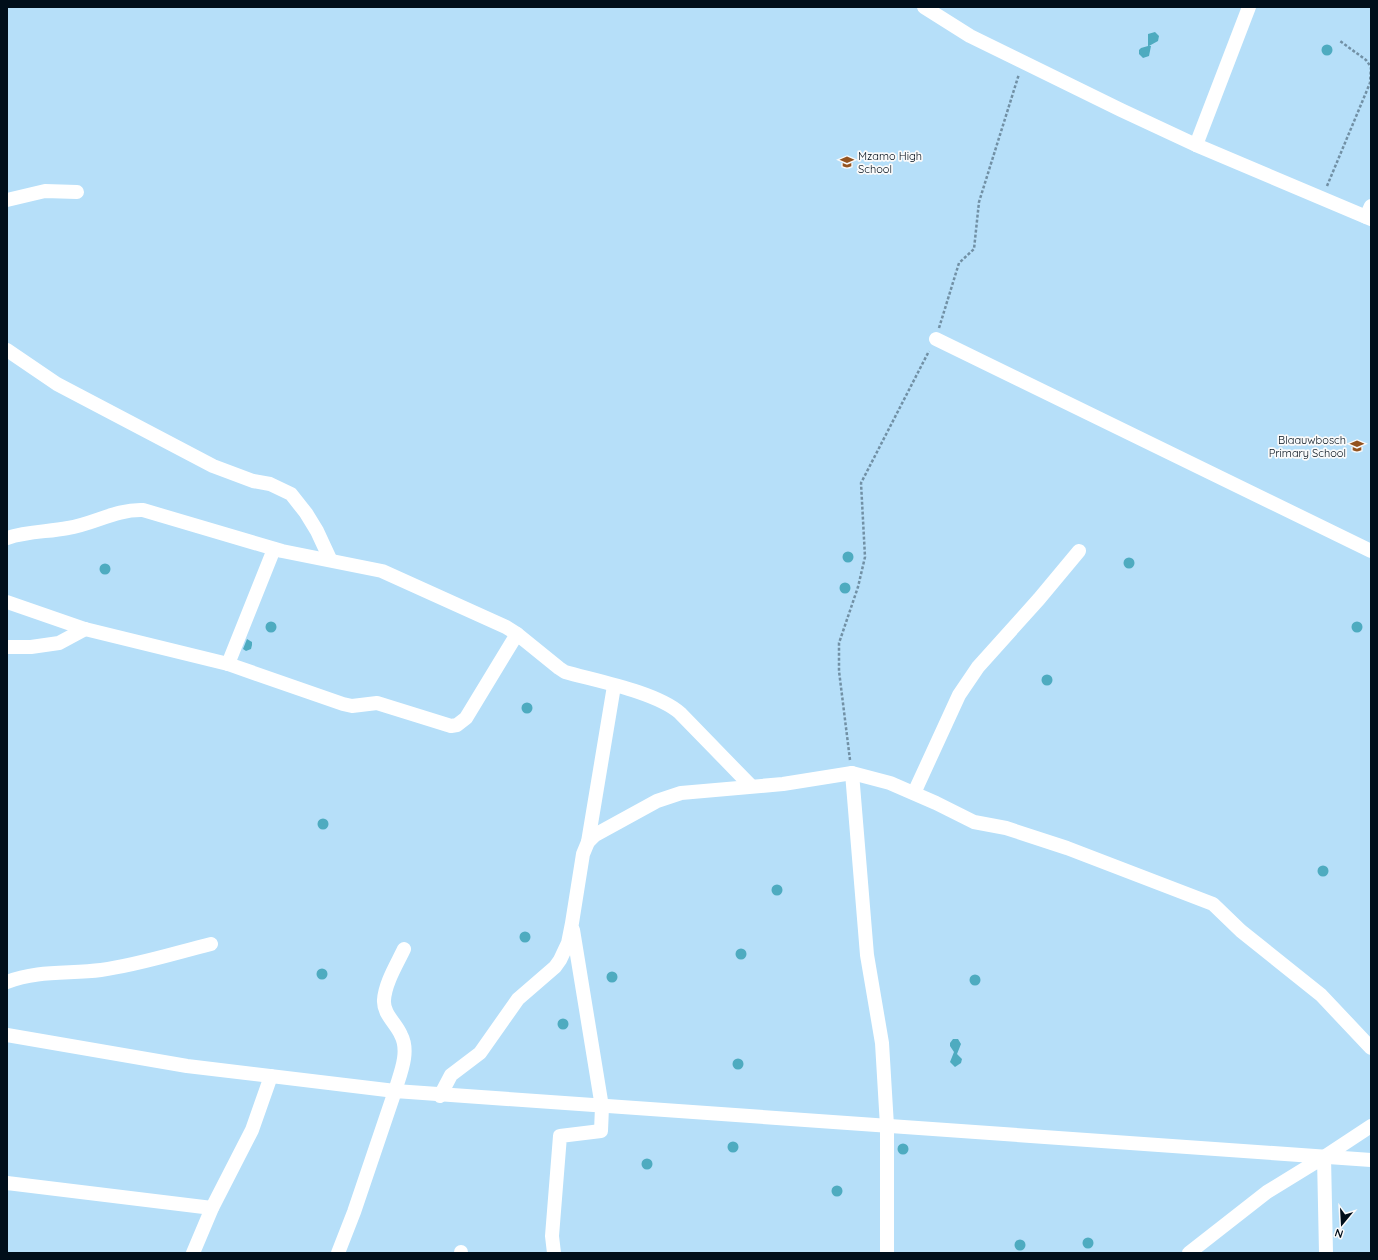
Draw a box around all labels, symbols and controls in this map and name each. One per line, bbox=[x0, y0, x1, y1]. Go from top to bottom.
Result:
place label: Mzamo High School bbox=[858, 149, 922, 176]
school or university icon: Mzamo High School bbox=[839, 154, 855, 170]
place label: Blaauwbosch Primary School bbox=[1269, 433, 1346, 460]
school or university icon: Blaauwbosch Primary School bbox=[1349, 438, 1365, 454]
north arrow bbox=[1322, 1204, 1362, 1244]
text: N bbox=[1333, 1226, 1345, 1241]

